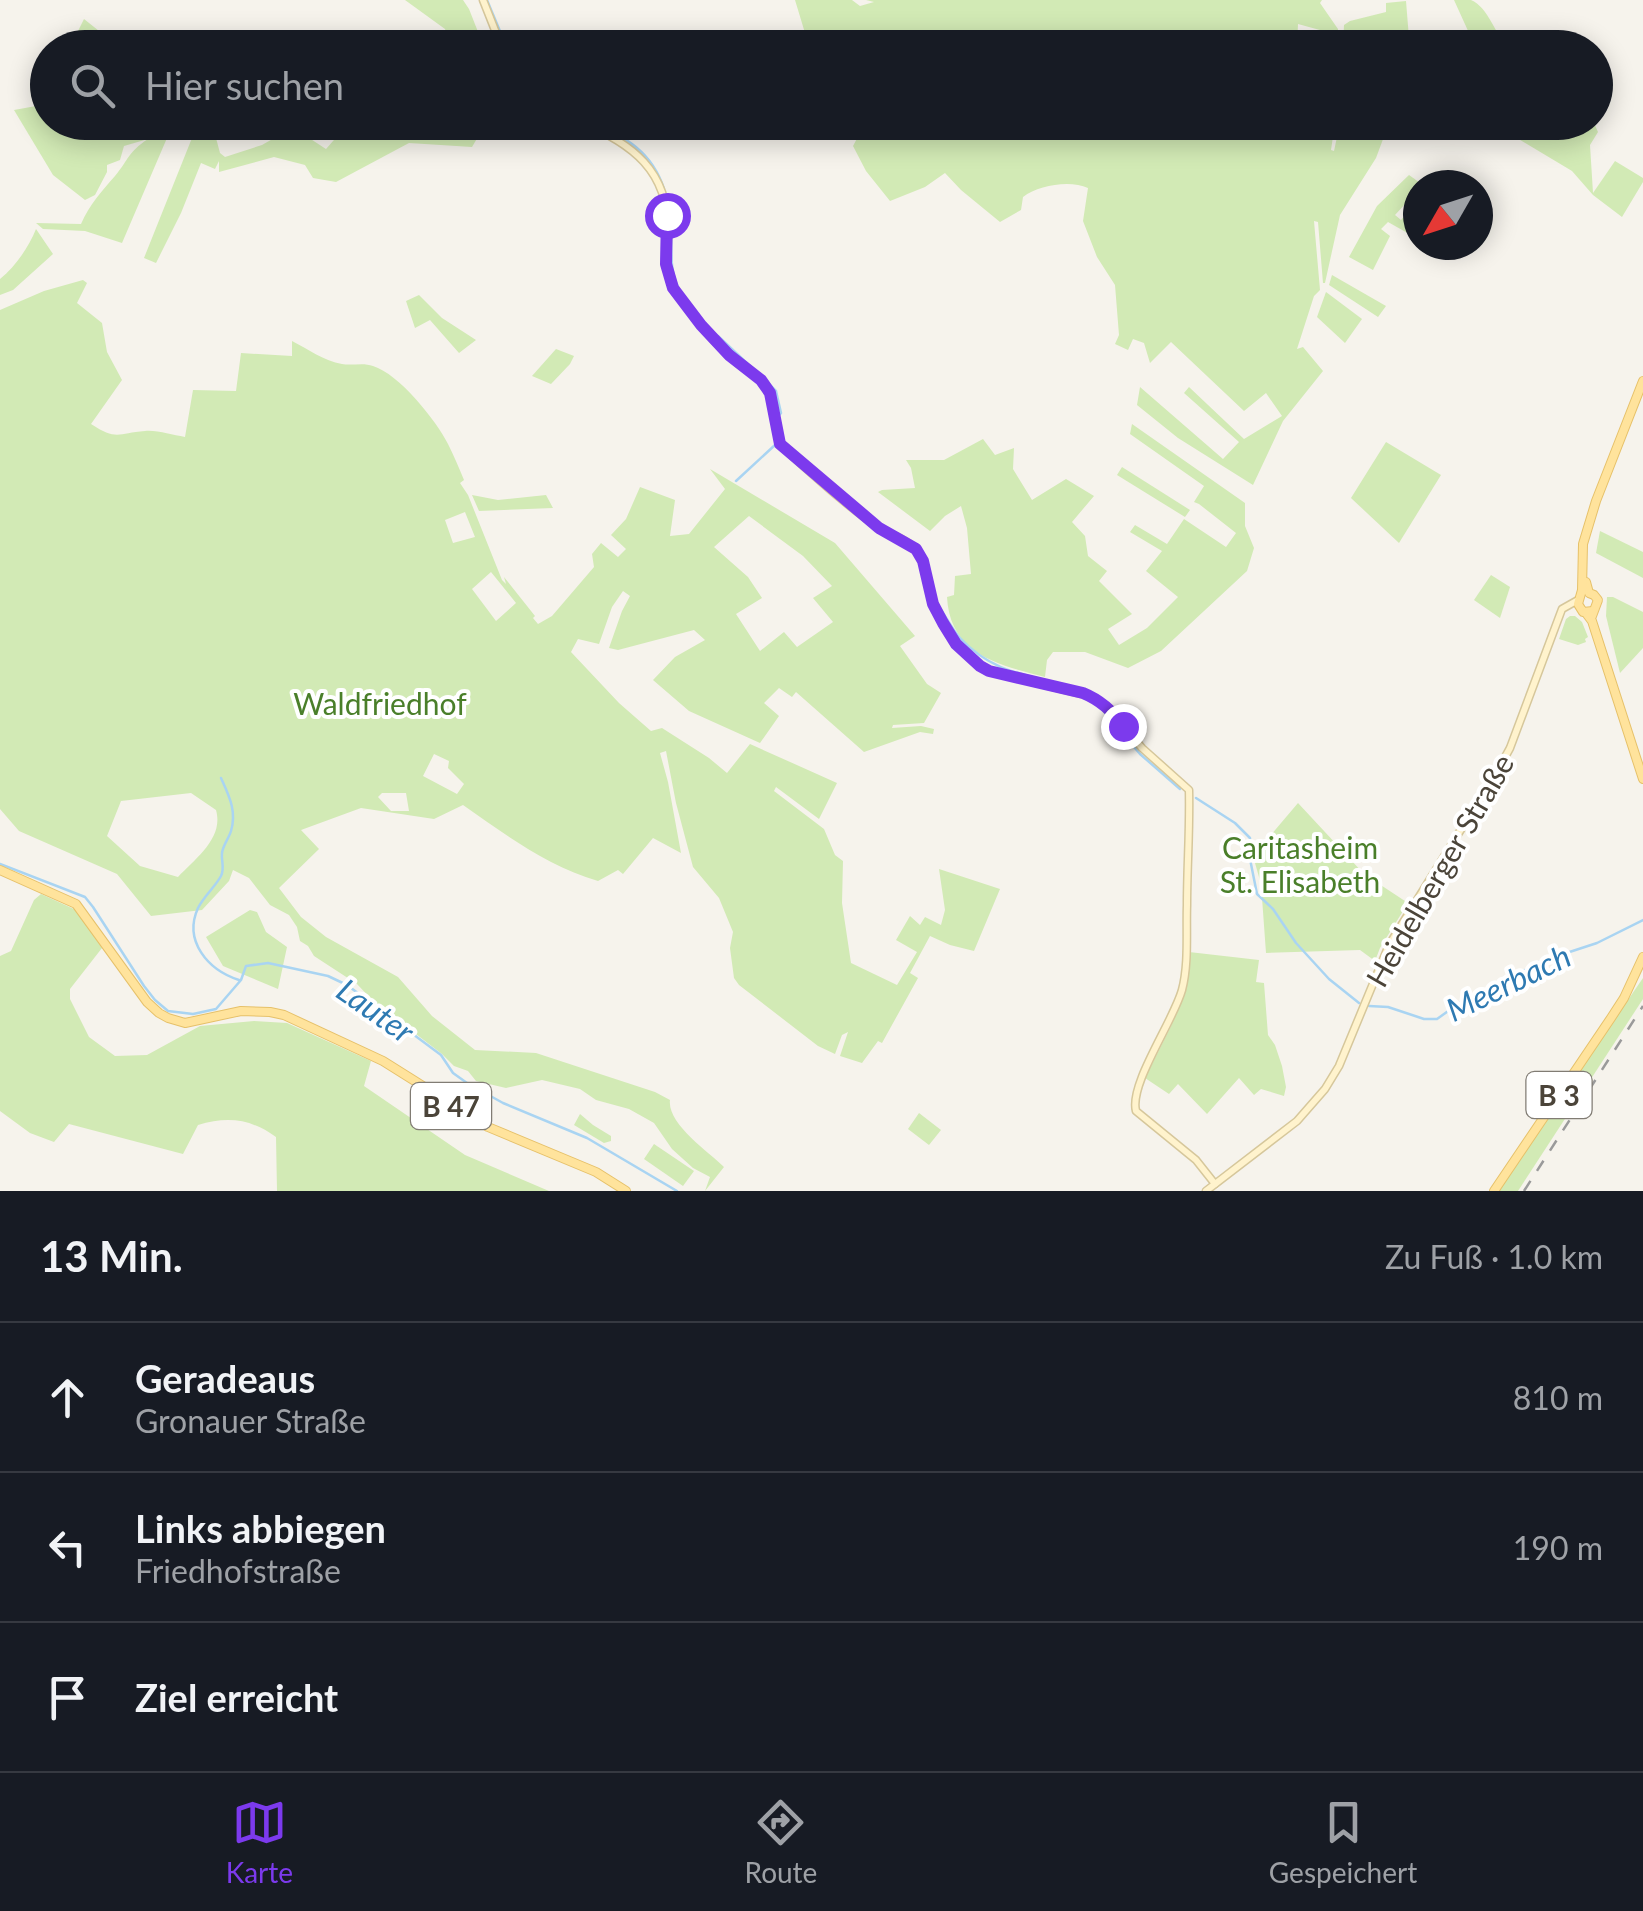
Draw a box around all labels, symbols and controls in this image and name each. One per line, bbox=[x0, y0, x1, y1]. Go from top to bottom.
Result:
search box bbox=[30, 30, 1613, 140]
icon: search bbox=[65, 58, 120, 113]
text: Hier suchen bbox=[145, 62, 344, 108]
north arrow bbox=[1403, 170, 1493, 260]
route start bbox=[645, 193, 691, 239]
park label: Waldfriedhof bbox=[293, 685, 467, 721]
route end bbox=[1101, 704, 1147, 750]
street label: Heidelberger Straße bbox=[1358, 747, 1520, 993]
park label: Caritasheim St. Elisabeth bbox=[1220, 829, 1380, 899]
water label: Meerbach bbox=[1440, 935, 1576, 1029]
water label: Lauter bbox=[330, 970, 423, 1051]
road number: B 3 bbox=[1526, 1072, 1592, 1118]
road number: B 47 bbox=[411, 1083, 491, 1129]
text: 13 Min. bbox=[40, 1231, 183, 1281]
text: Zu Fuß · 1.0 km bbox=[1385, 1237, 1603, 1276]
text: Geradeaus bbox=[135, 1355, 315, 1401]
icon: ahead bbox=[40, 1370, 95, 1425]
text: 810 m bbox=[1513, 1378, 1603, 1417]
text: Gronauer Straße bbox=[135, 1401, 366, 1440]
text: Links abbiegen bbox=[135, 1505, 386, 1551]
icon: left bbox=[40, 1520, 95, 1575]
text: 190 m bbox=[1513, 1528, 1603, 1567]
text: Friedhofstraße bbox=[135, 1551, 341, 1590]
icon: arrive bbox=[40, 1670, 95, 1725]
text: Ziel erreicht bbox=[135, 1674, 338, 1720]
tab: Karte bbox=[226, 1795, 293, 1889]
tab: Route bbox=[745, 1795, 817, 1889]
tab: Gespeichert bbox=[1269, 1795, 1417, 1889]

